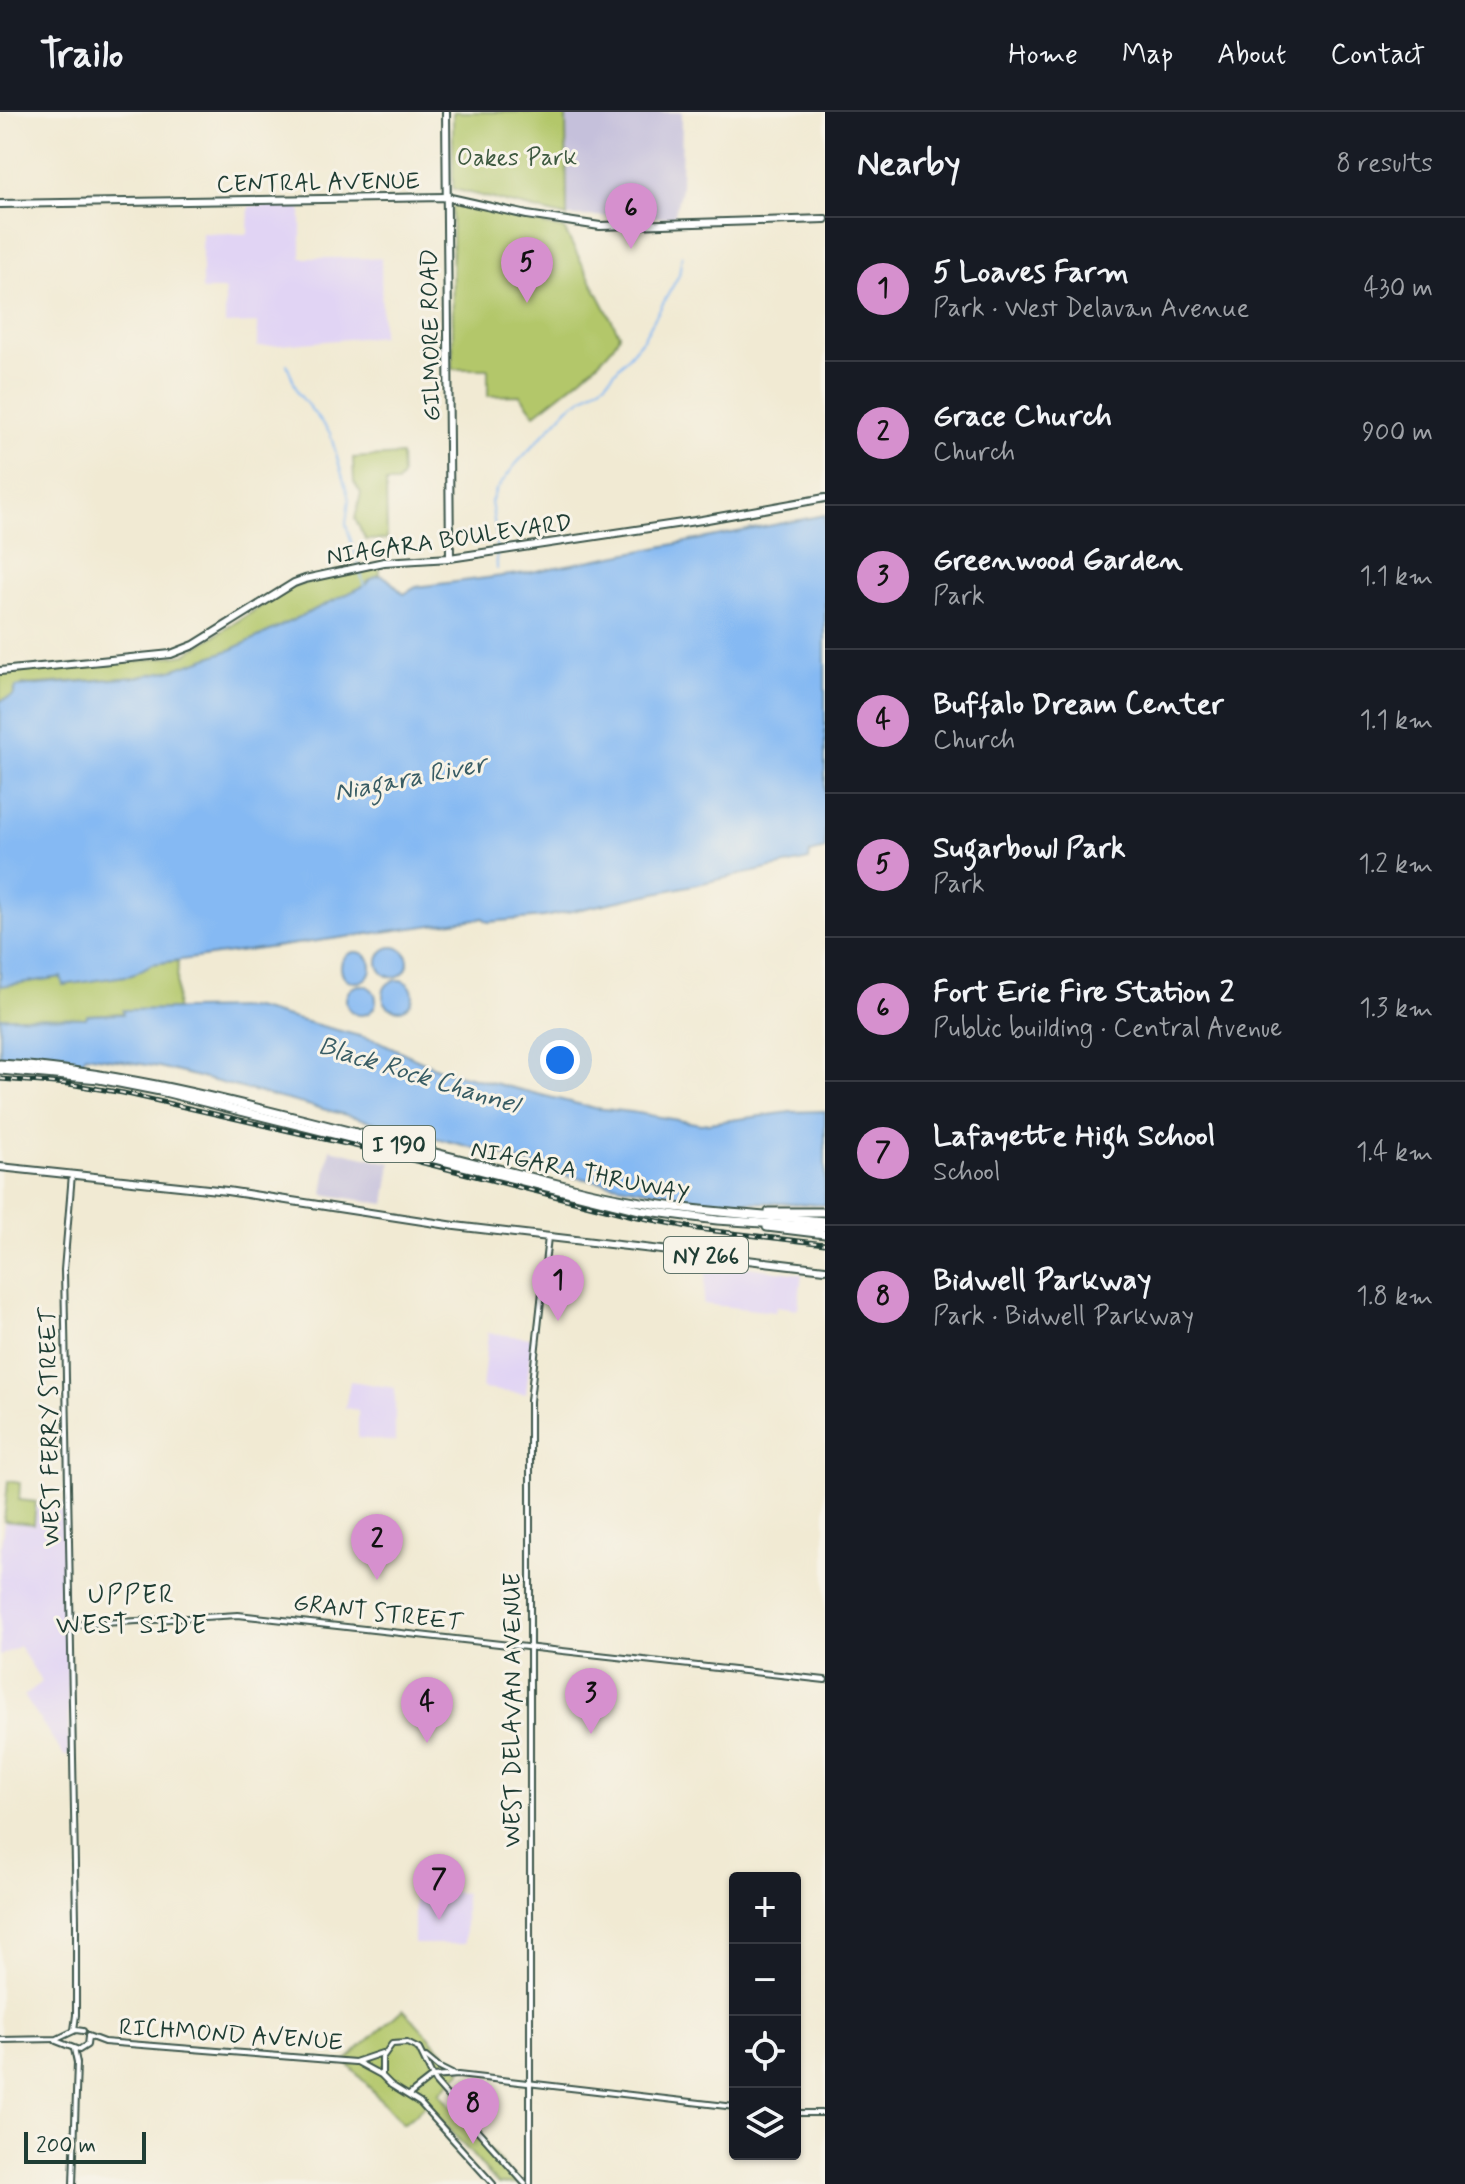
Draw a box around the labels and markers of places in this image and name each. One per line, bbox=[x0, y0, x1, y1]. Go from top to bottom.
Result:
pin: 6 bbox=[605, 183, 657, 249]
pin: 5 bbox=[501, 237, 553, 303]
pin: 1 bbox=[532, 1255, 584, 1321]
pin: 2 bbox=[351, 1514, 403, 1580]
pin: 3 bbox=[565, 1668, 617, 1734]
pin: 4 bbox=[401, 1677, 453, 1743]
pin: 7 bbox=[413, 1854, 465, 1920]
pin: 8 bbox=[447, 2078, 499, 2144]

